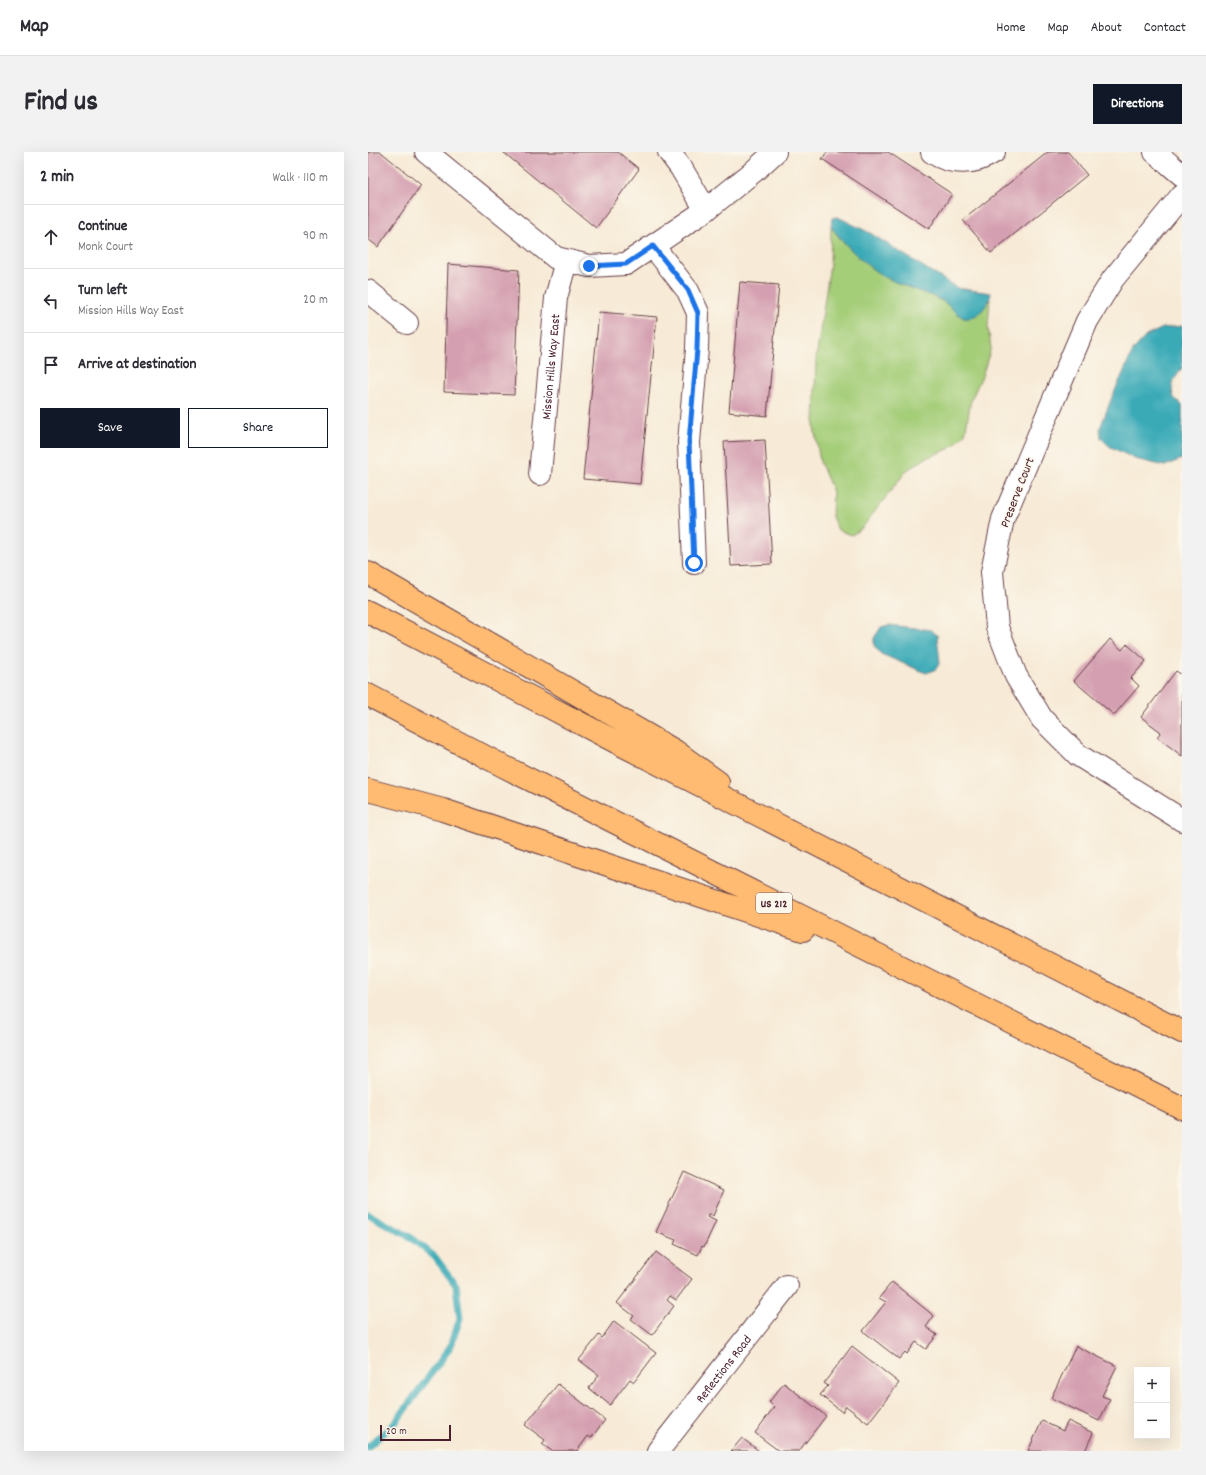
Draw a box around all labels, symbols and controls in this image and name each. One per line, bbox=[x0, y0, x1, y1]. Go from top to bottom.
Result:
text: Map bbox=[20, 14, 49, 41]
text: Home bbox=[996, 18, 1025, 38]
text: Map bbox=[1047, 18, 1069, 38]
text: About bbox=[1091, 18, 1122, 38]
text: Contact bbox=[1144, 18, 1186, 38]
text: Find us bbox=[24, 84, 98, 124]
button: Directions bbox=[1093, 84, 1182, 124]
text: 2 min bbox=[40, 166, 74, 190]
text: Walk · 110 m bbox=[272, 169, 328, 188]
text: Continue bbox=[78, 216, 127, 238]
icon: ahead bbox=[40, 226, 62, 248]
text: 90 m bbox=[303, 227, 328, 246]
text: Monk Court bbox=[78, 238, 133, 257]
route end bbox=[580, 257, 598, 275]
text: Turn left bbox=[78, 280, 127, 302]
icon: left bbox=[40, 290, 62, 312]
text: 20 m bbox=[303, 291, 328, 310]
text: Mission Hills Way East bbox=[78, 302, 184, 321]
street label: Mission Hills Way East bbox=[538, 313, 567, 420]
icon: arrive bbox=[40, 354, 62, 376]
text: Arrive at destination bbox=[78, 354, 196, 376]
button: Save bbox=[40, 408, 180, 448]
button: Share bbox=[188, 408, 328, 448]
street label: Preserve Court bbox=[996, 455, 1041, 531]
route start bbox=[685, 554, 703, 572]
road number: US 212 bbox=[756, 893, 792, 913]
street label: Reflections Road bbox=[692, 1332, 757, 1408]
map controls bbox=[1134, 1367, 1170, 1439]
button: + bbox=[1134, 1367, 1170, 1403]
button: − bbox=[1134, 1403, 1170, 1439]
scale bar bbox=[380, 1423, 451, 1442]
text: 20 m bbox=[386, 1424, 407, 1440]

